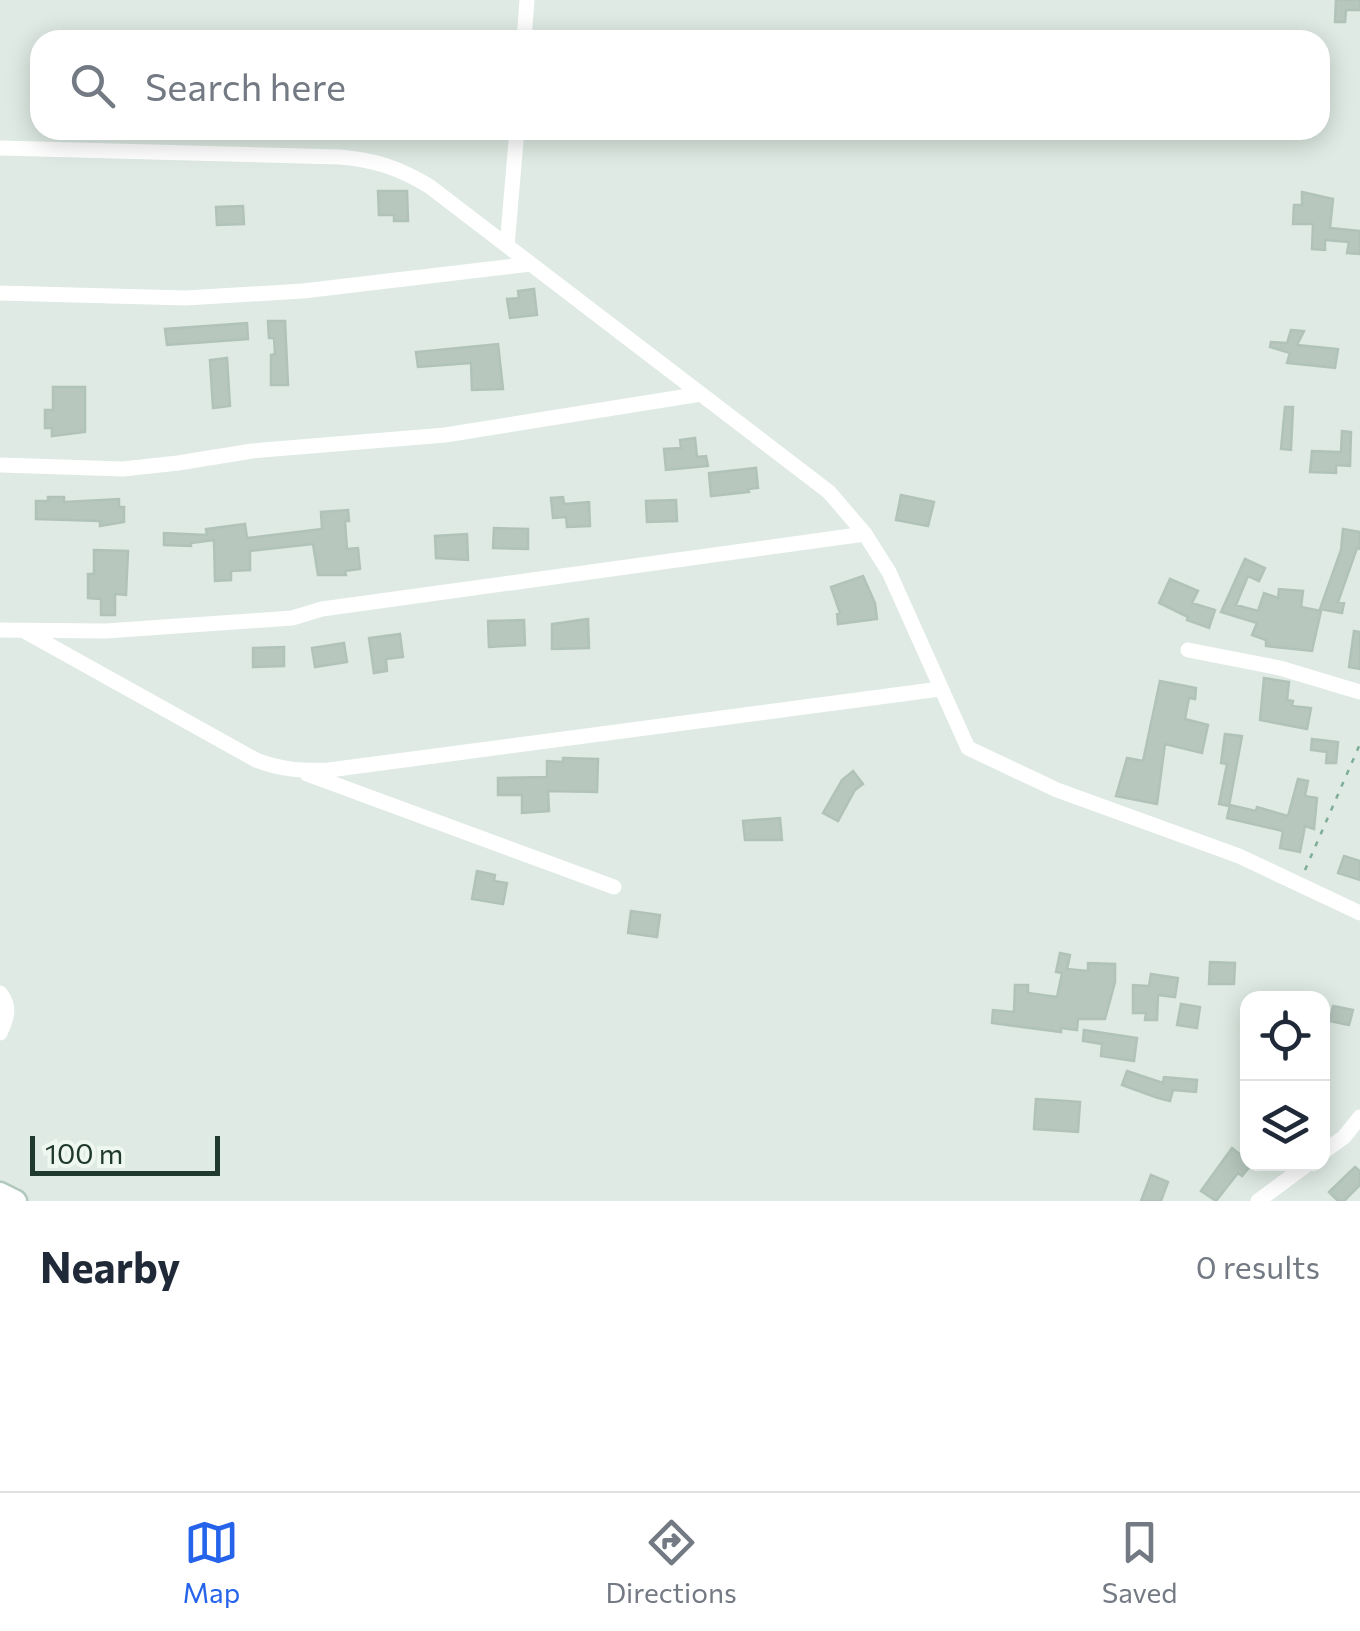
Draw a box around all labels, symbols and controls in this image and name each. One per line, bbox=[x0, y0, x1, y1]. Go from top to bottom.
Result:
search box bbox=[30, 30, 1330, 140]
icon: search bbox=[65, 58, 120, 113]
text: Search here bbox=[145, 62, 346, 109]
map controls bbox=[1240, 991, 1330, 1171]
button: locate bbox=[1240, 991, 1330, 1081]
button: layers bbox=[1240, 1081, 1330, 1171]
scale bar bbox=[30, 1131, 220, 1176]
text: 100 m bbox=[45, 1136, 123, 1170]
text: Nearby bbox=[40, 1240, 180, 1292]
text: 0 results bbox=[1196, 1246, 1320, 1286]
tab: Map bbox=[183, 1515, 240, 1609]
tab: Directions bbox=[605, 1515, 737, 1609]
tab: Saved bbox=[1102, 1515, 1177, 1609]

